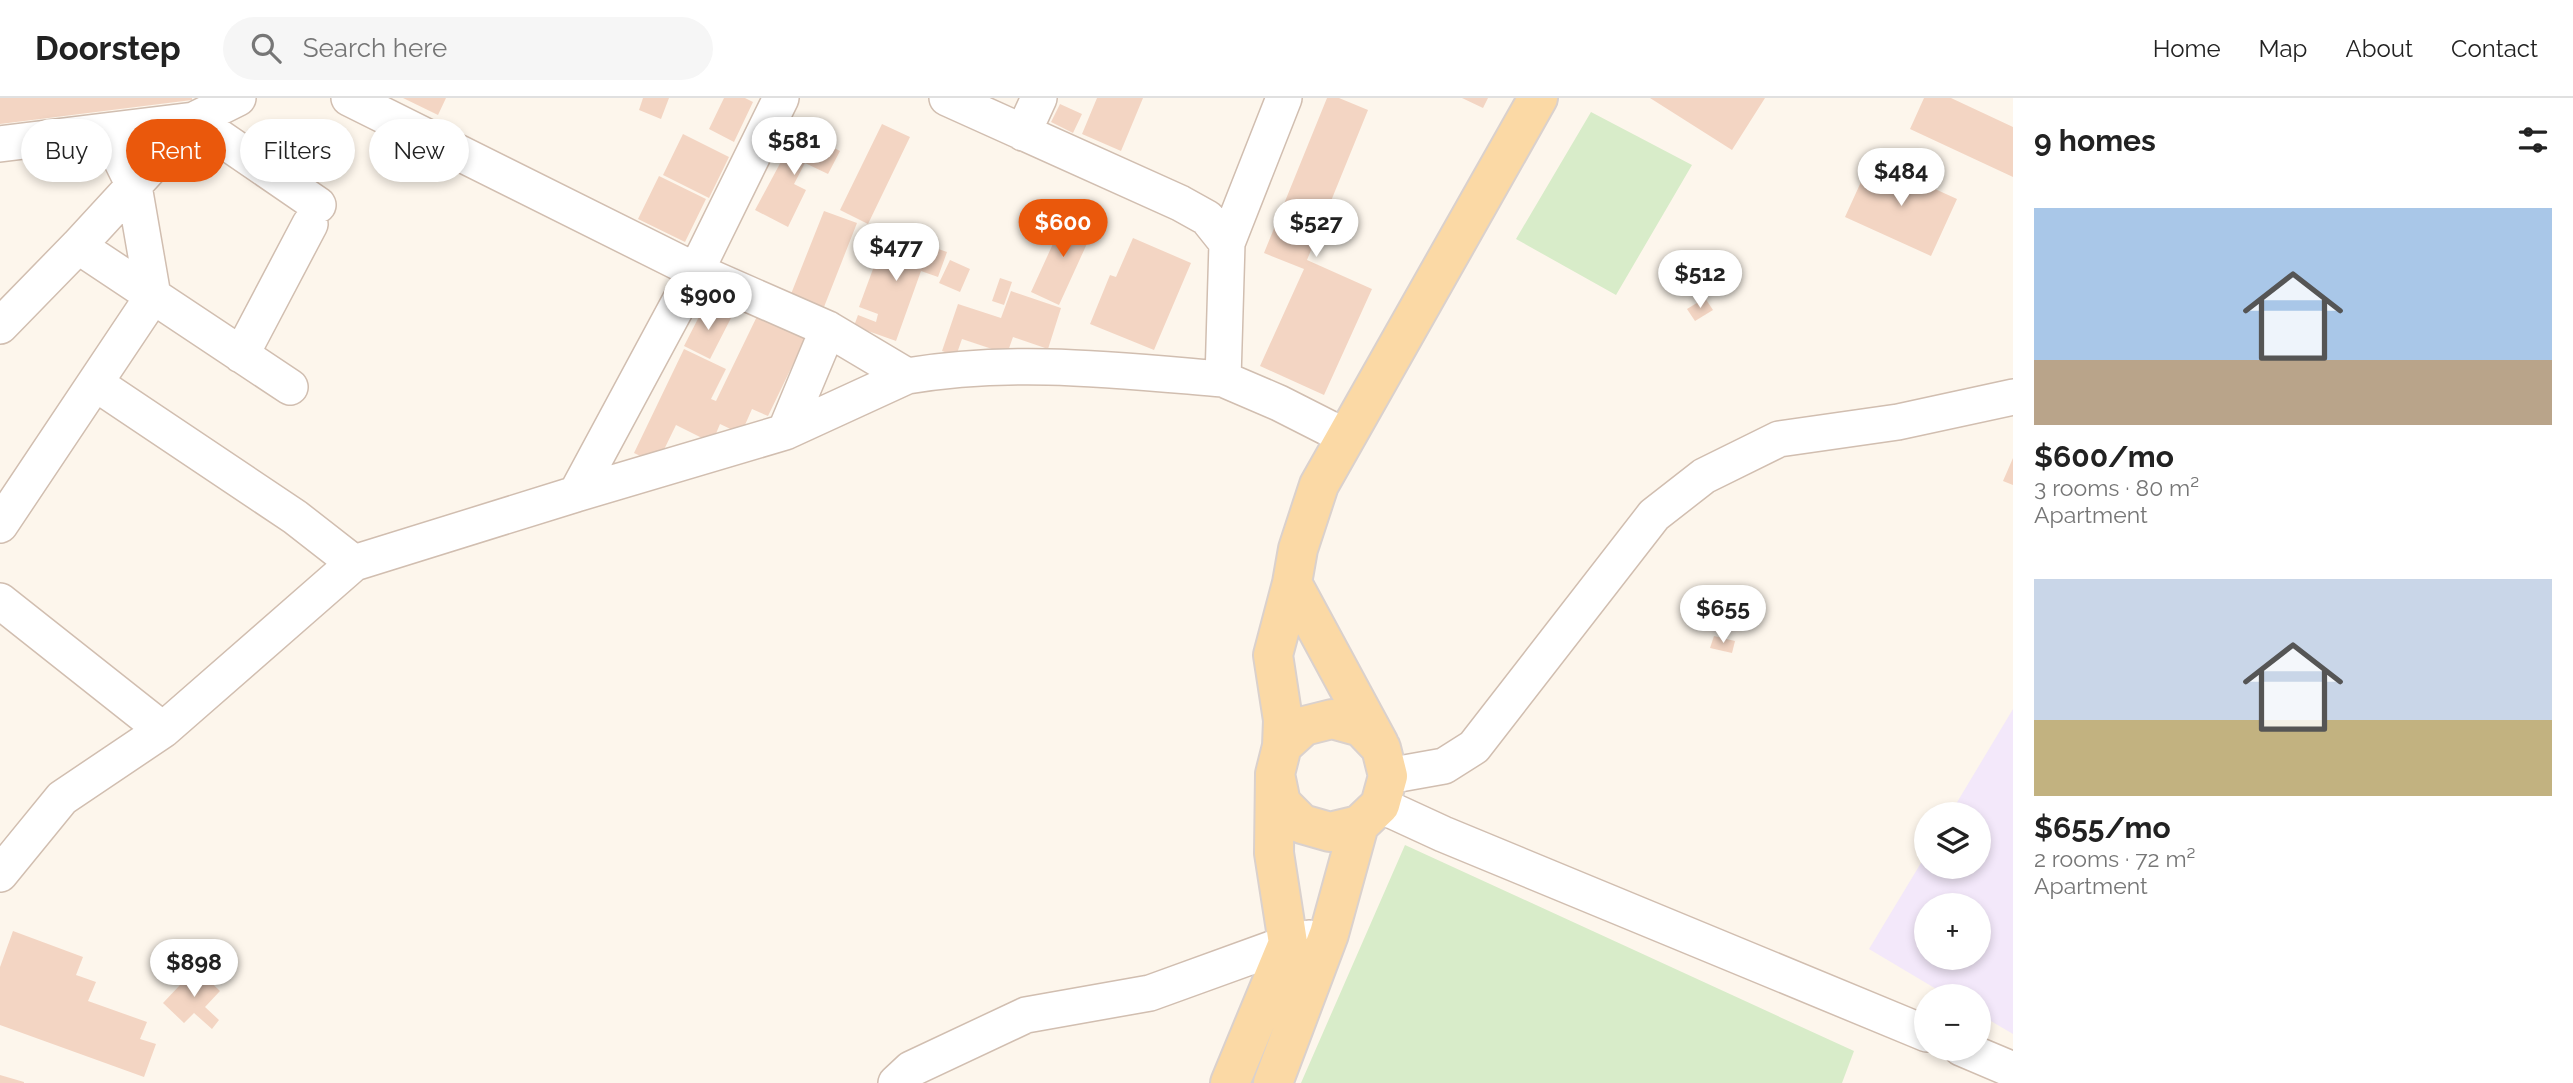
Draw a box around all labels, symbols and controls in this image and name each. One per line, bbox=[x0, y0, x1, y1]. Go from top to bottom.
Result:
search box bbox=[223, 17, 713, 80]
text: Doorstep bbox=[35, 29, 181, 68]
icon: search bbox=[247, 29, 285, 67]
text: Search here bbox=[303, 33, 447, 63]
text: Home bbox=[2153, 34, 2221, 63]
text: Map bbox=[2259, 34, 2307, 63]
text: About bbox=[2345, 34, 2413, 63]
text: Contact bbox=[2451, 34, 2538, 63]
pin: $581 bbox=[753, 118, 835, 177]
chip: Buy bbox=[21, 119, 112, 182]
chip: Rent bbox=[126, 119, 226, 182]
chip: Filters bbox=[240, 119, 355, 182]
chip: New bbox=[369, 119, 469, 182]
icon: filters bbox=[2514, 121, 2552, 159]
text: 9 homes bbox=[2034, 123, 2156, 158]
text: $581 bbox=[768, 126, 820, 153]
pin: $484 bbox=[1860, 148, 1942, 208]
text: $484 bbox=[1874, 157, 1928, 184]
pin: $600 bbox=[1022, 200, 1104, 259]
pin: $527 bbox=[1275, 200, 1357, 259]
text: $600 bbox=[1035, 208, 1091, 235]
text: $527 bbox=[1289, 208, 1343, 235]
pin: $477 bbox=[855, 223, 937, 283]
text: $477 bbox=[869, 232, 923, 259]
pin: $512 bbox=[1659, 250, 1741, 310]
icon: home bbox=[2230, 253, 2356, 379]
text: $512 bbox=[1674, 259, 1726, 286]
pin: $900 bbox=[667, 272, 749, 332]
text: $900 bbox=[680, 281, 736, 308]
text: $600/mo bbox=[2034, 439, 2174, 474]
text: 3 rooms · 80 m² bbox=[2034, 474, 2199, 501]
text: Apartment bbox=[2034, 501, 2148, 528]
pin: $655 bbox=[1682, 586, 1764, 645]
text: $655 bbox=[1696, 594, 1750, 621]
icon: home bbox=[2230, 624, 2356, 750]
map controls bbox=[1914, 802, 1991, 1061]
button: layers bbox=[1914, 802, 1991, 879]
text: $655/mo bbox=[2034, 810, 2171, 845]
text: 2 rooms · 72 m² bbox=[2034, 845, 2195, 872]
text: Apartment bbox=[2034, 872, 2148, 899]
button: + bbox=[1914, 893, 1991, 970]
pin: $898 bbox=[153, 940, 235, 999]
text: $898 bbox=[166, 948, 222, 975]
button: − bbox=[1914, 984, 1991, 1061]

